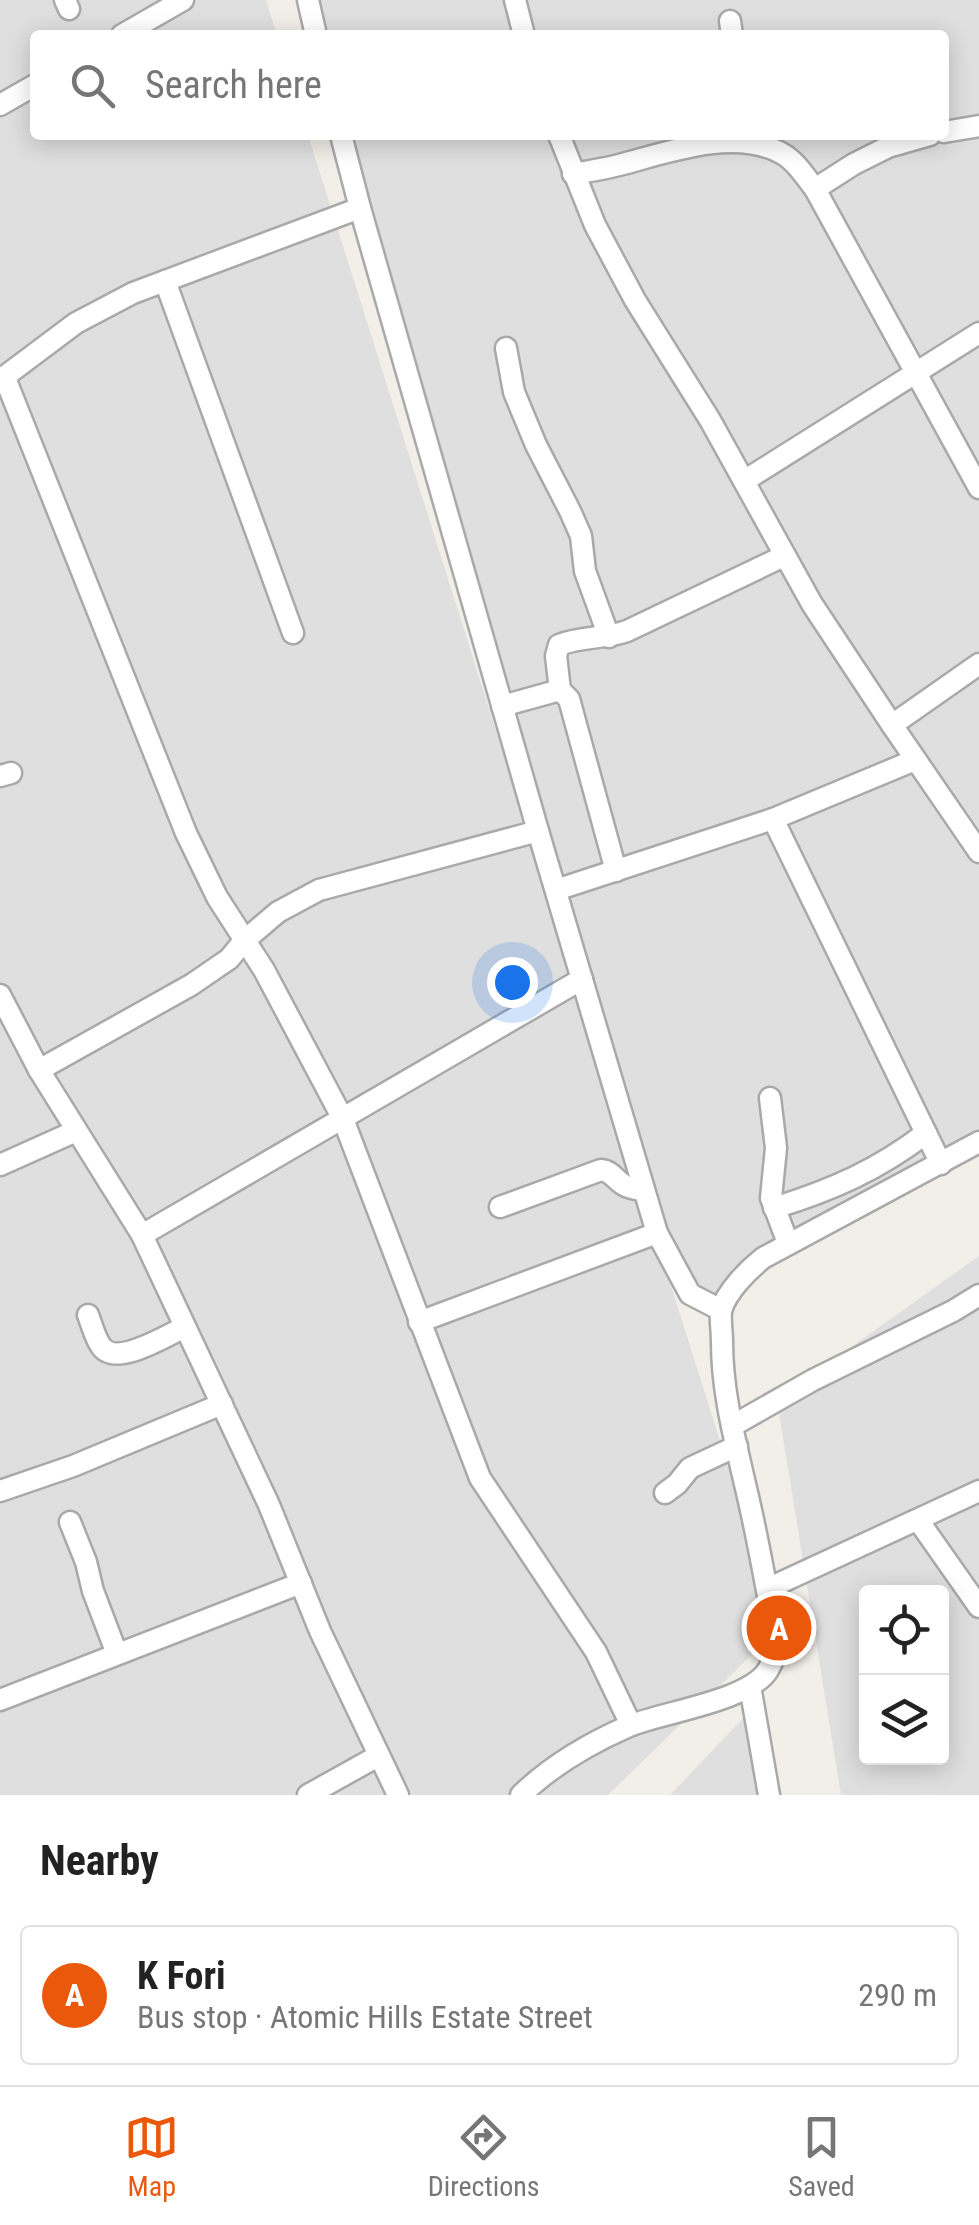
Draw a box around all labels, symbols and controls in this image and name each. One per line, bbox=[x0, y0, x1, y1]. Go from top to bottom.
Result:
search box bbox=[30, 30, 949, 140]
icon: search bbox=[65, 58, 120, 113]
text: Search here bbox=[145, 63, 322, 107]
your location bbox=[487, 957, 538, 1008]
map controls bbox=[859, 1585, 949, 1765]
button: locate bbox=[859, 1585, 949, 1675]
pin: A bbox=[746, 1590, 812, 1666]
button: layers bbox=[859, 1675, 949, 1765]
text: Nearby bbox=[40, 1836, 159, 1885]
text: K Fori bbox=[137, 1954, 226, 1998]
text: A bbox=[65, 1976, 84, 2014]
text: 290 m bbox=[858, 1976, 937, 2014]
text: Bus stop · Atomic Hills Estate Street bbox=[137, 1998, 593, 2036]
tab: Map bbox=[124, 2110, 179, 2203]
tab: Directions bbox=[428, 2110, 540, 2203]
tab: Saved bbox=[788, 2110, 855, 2203]

